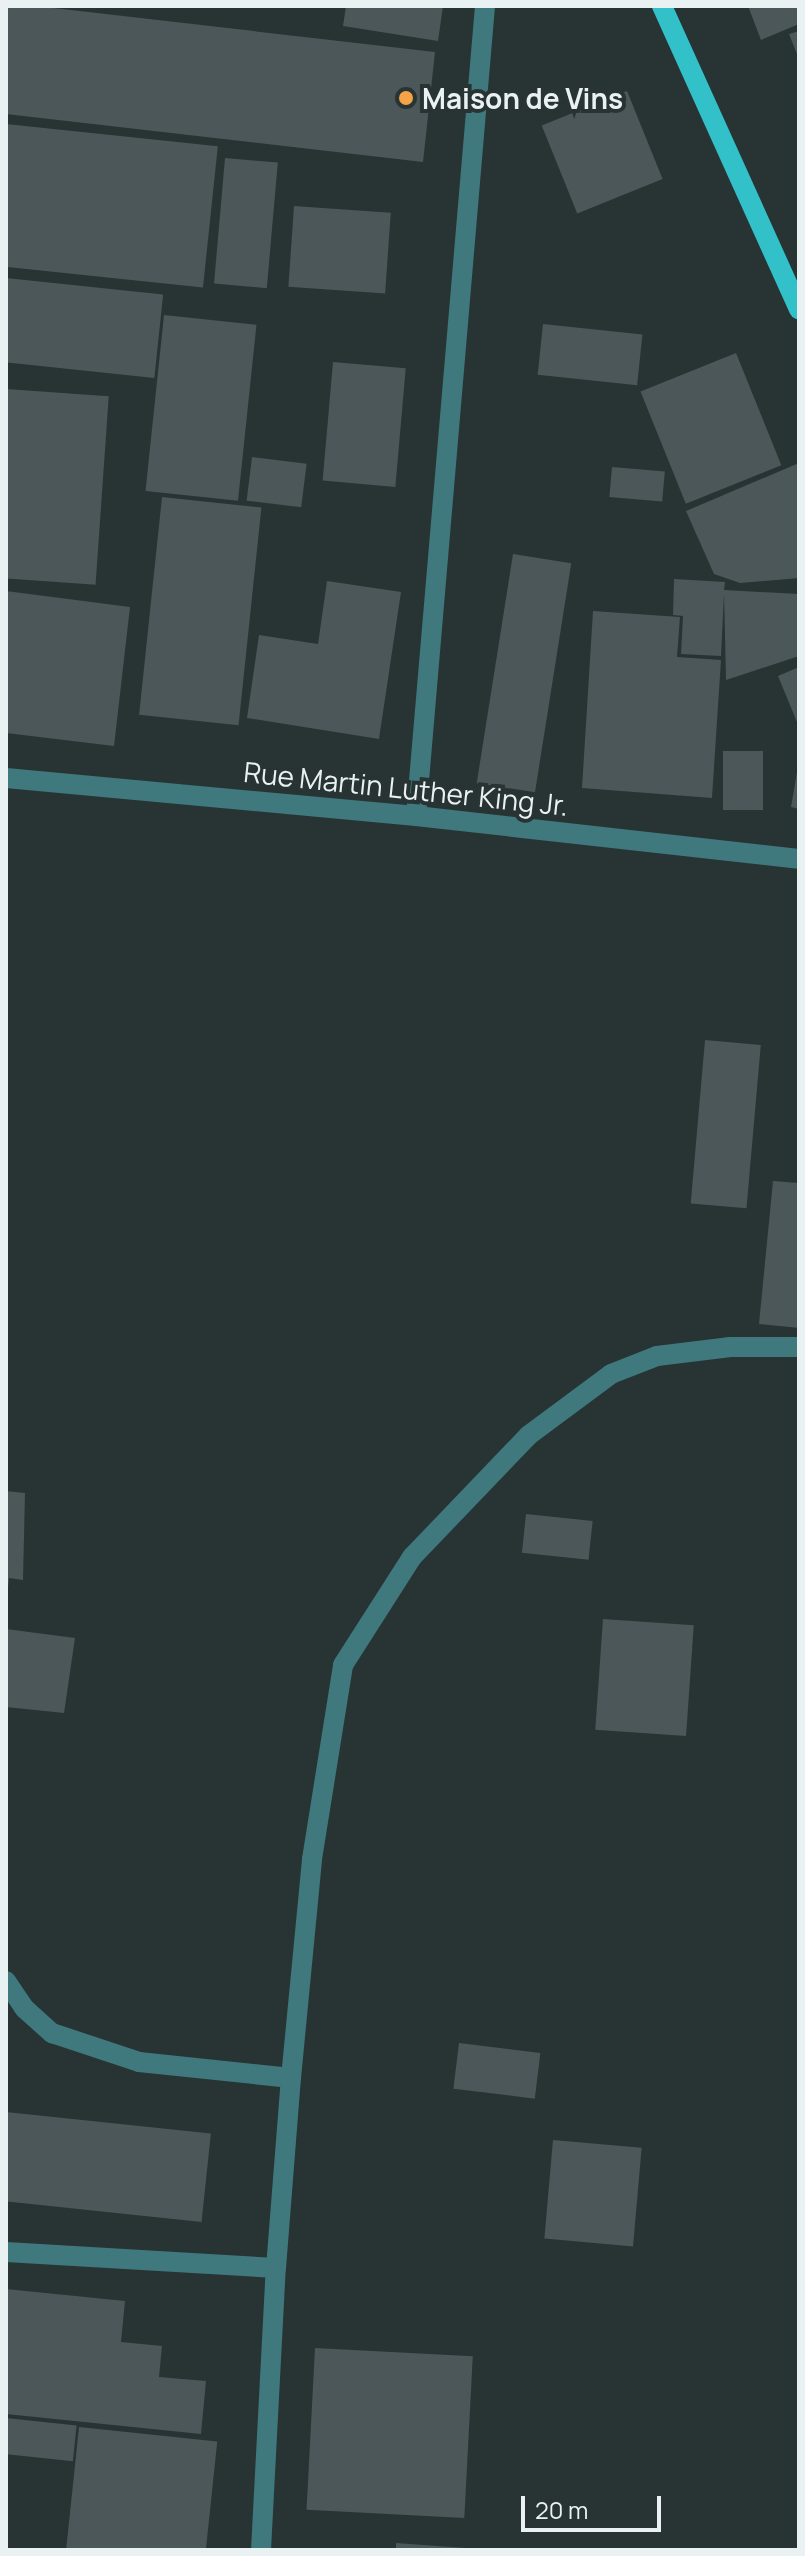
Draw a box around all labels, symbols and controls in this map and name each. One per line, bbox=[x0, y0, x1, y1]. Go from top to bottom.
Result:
place label: Maison de Vins bbox=[422, 81, 623, 115]
marker: Maison de Vins bbox=[397, 89, 415, 107]
street label: Rue Martin Luther King Jr. bbox=[242, 754, 570, 822]
scale bar bbox=[525, 2480, 665, 2530]
text: 20 m bbox=[535, 2493, 588, 2526]

